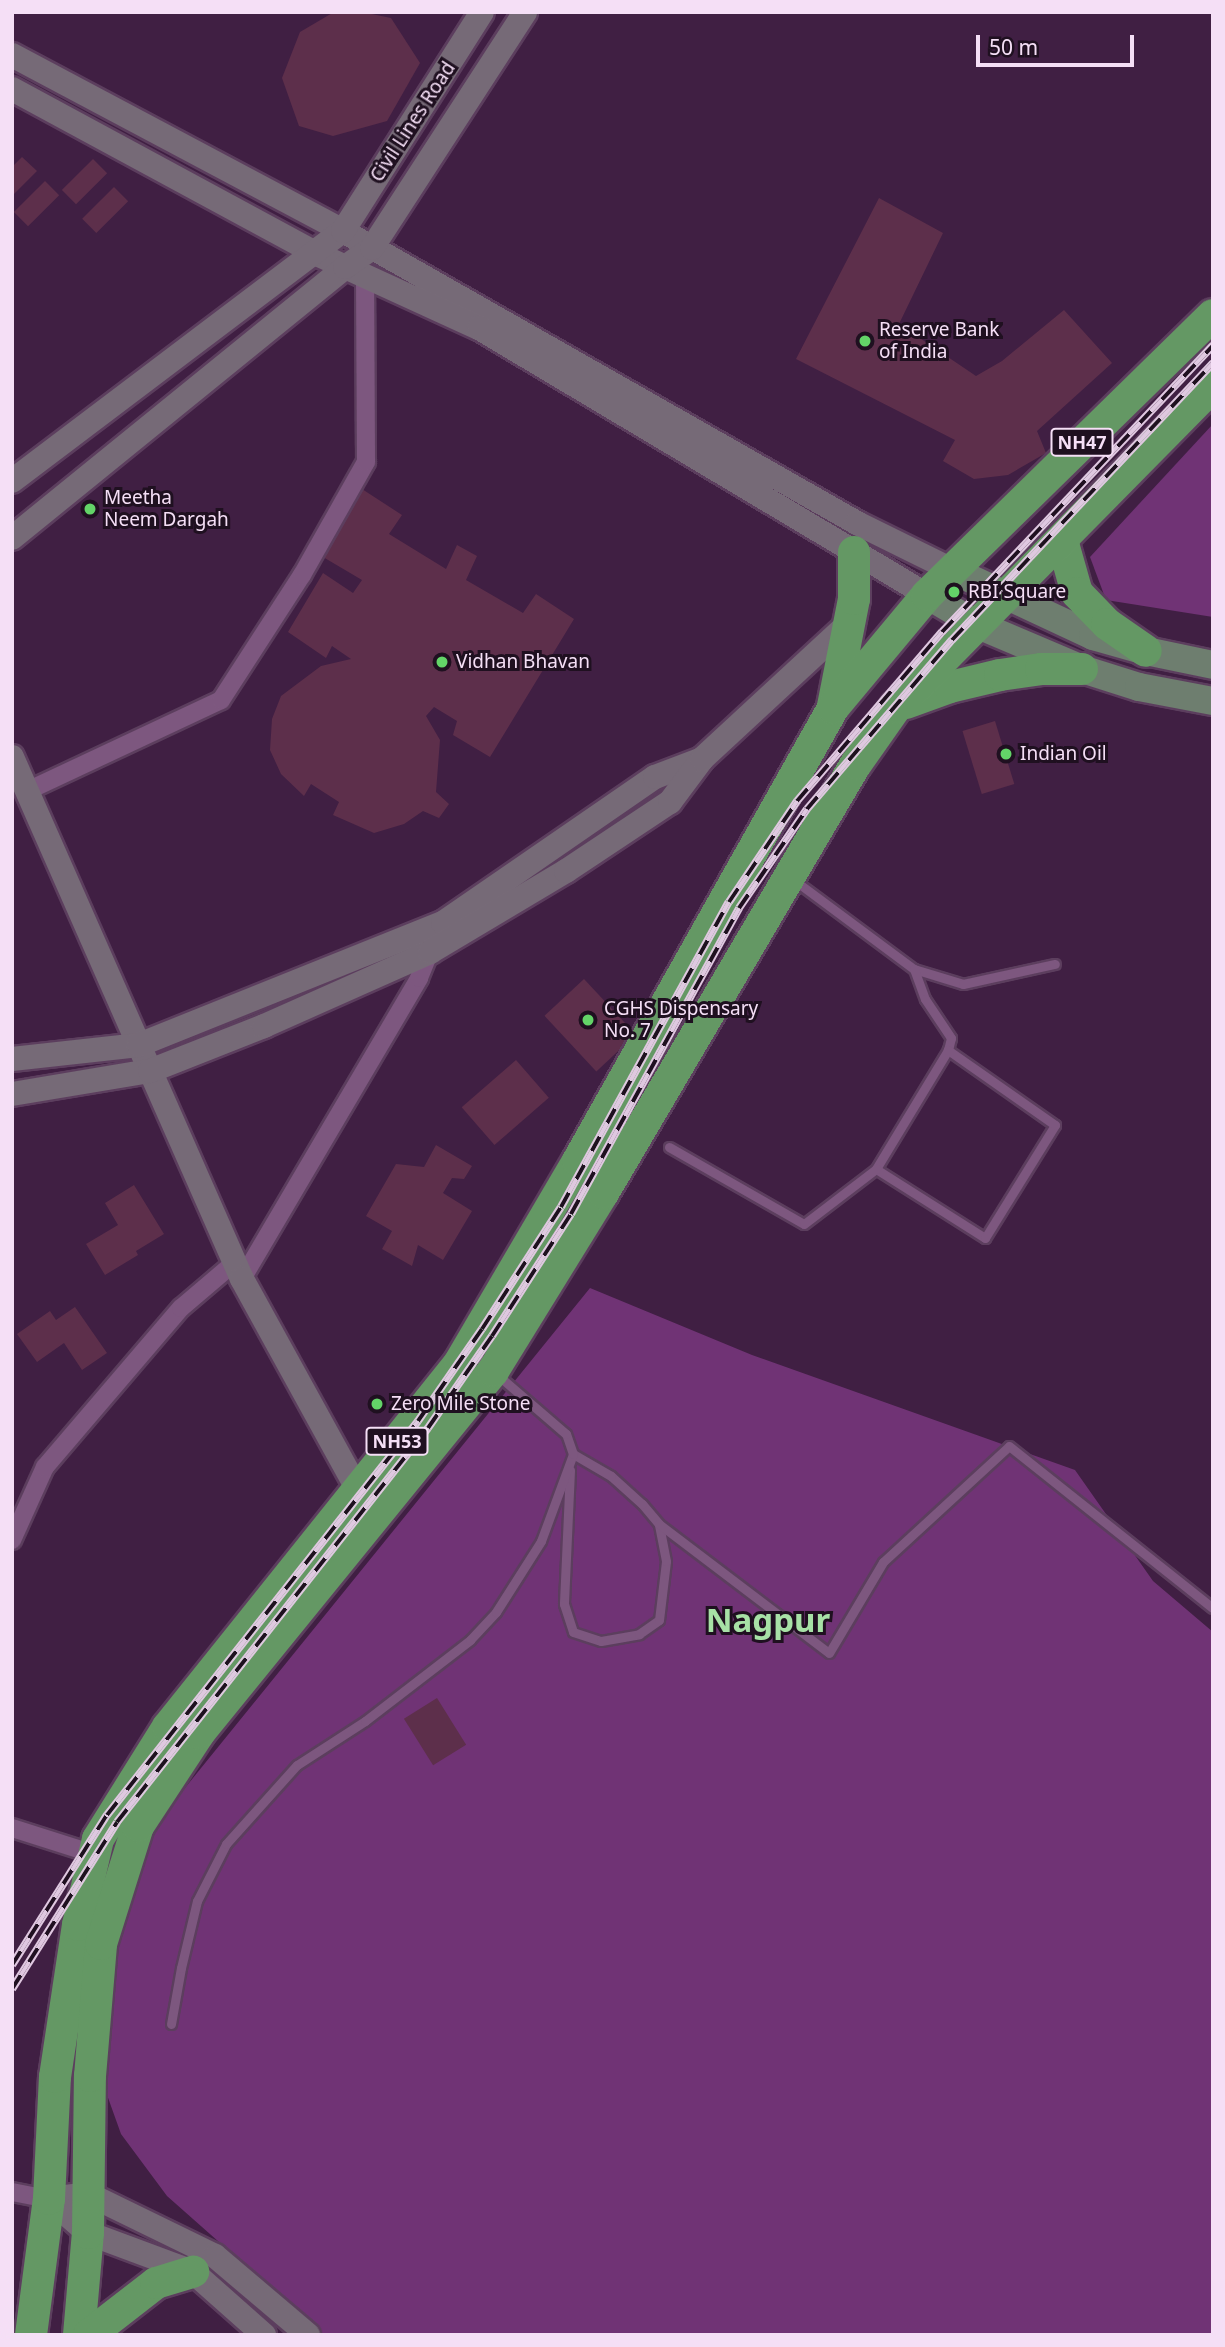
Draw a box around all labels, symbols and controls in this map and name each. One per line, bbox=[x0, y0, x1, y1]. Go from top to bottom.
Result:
scale bar bbox=[980, 21, 1138, 65]
text: 50 m bbox=[989, 33, 1038, 61]
street label: Civil Lines Road bbox=[366, 58, 460, 186]
place label: Reserve Bank of India bbox=[879, 319, 999, 363]
marker: Reserve Bank of India bbox=[857, 333, 873, 349]
road number: NH47 bbox=[1050, 428, 1114, 457]
place label: Meetha Neem Dargah bbox=[104, 487, 229, 531]
marker: Meetha Neem Dargah bbox=[82, 501, 98, 517]
place label: RBI Square bbox=[968, 581, 1066, 603]
marker: RBI Square bbox=[946, 584, 962, 600]
place label: Vidhan Bhavan bbox=[456, 651, 590, 673]
marker: Vidhan Bhavan bbox=[434, 654, 450, 670]
place label: Indian Oil bbox=[1020, 743, 1107, 765]
marker: Indian Oil bbox=[998, 746, 1014, 762]
place label: CGHS Dispensary No. 7 bbox=[604, 998, 758, 1042]
marker: CGHS Dispensary No. 7 bbox=[578, 1010, 598, 1030]
place label: Zero Mile Stone bbox=[391, 1393, 530, 1415]
marker: Zero Mile Stone bbox=[369, 1396, 385, 1412]
road number: NH53 bbox=[366, 1426, 428, 1456]
district label: Nagpur bbox=[706, 1600, 830, 1640]

